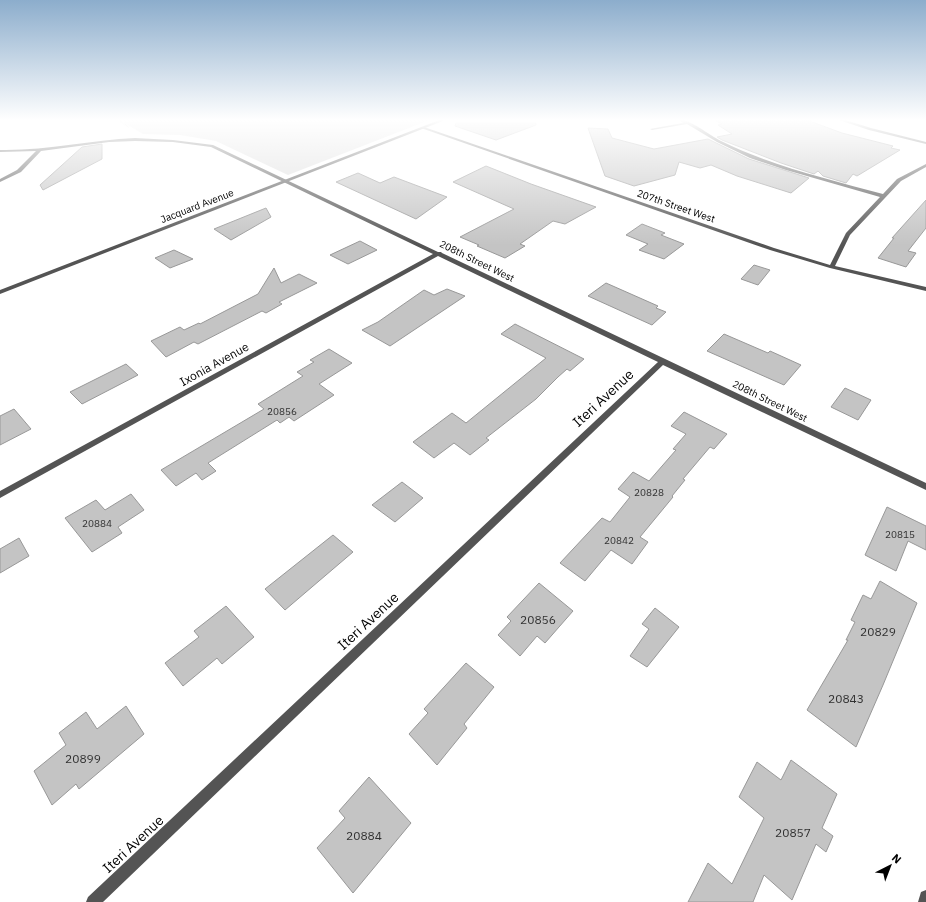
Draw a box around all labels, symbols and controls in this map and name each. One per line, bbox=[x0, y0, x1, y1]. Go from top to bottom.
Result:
street label: Jacquard Avenue bbox=[159, 186, 236, 226]
street label: 207th Street West bbox=[635, 187, 717, 226]
street label: 208th Street West bbox=[437, 237, 517, 285]
street label: Ixonia Avenue bbox=[177, 339, 251, 389]
street label: Iteri Avenue bbox=[569, 365, 637, 431]
street label: 208th Street West bbox=[730, 377, 810, 425]
house number: 20856 bbox=[267, 405, 297, 418]
house number: 20828 bbox=[634, 486, 664, 499]
house number: 20884 bbox=[82, 517, 112, 530]
house number: 20815 bbox=[885, 528, 915, 541]
house number: 20842 bbox=[604, 534, 634, 547]
street label: Iteri Avenue bbox=[334, 588, 402, 654]
house number: 20856 bbox=[520, 612, 556, 627]
house number: 20829 bbox=[860, 624, 896, 639]
house number: 20843 bbox=[828, 691, 864, 706]
house number: 20899 bbox=[65, 751, 101, 766]
street label: Iteri Avenue bbox=[99, 811, 167, 877]
house number: 20857 bbox=[775, 825, 811, 840]
house number: 20884 bbox=[346, 828, 382, 843]
north arrow bbox=[870, 846, 910, 886]
text: N bbox=[889, 851, 904, 866]

